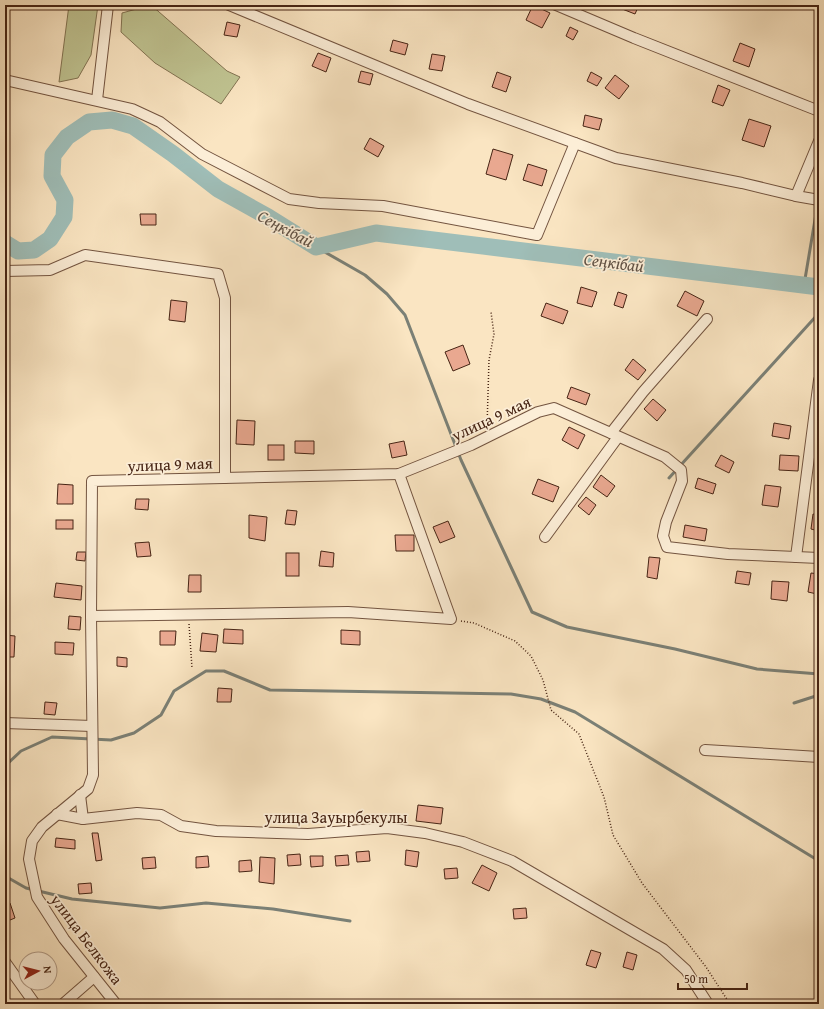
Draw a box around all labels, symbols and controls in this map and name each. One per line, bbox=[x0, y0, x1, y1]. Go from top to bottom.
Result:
water label: Сеңкібай bbox=[253, 203, 319, 253]
water label: Сеңкібай bbox=[582, 246, 646, 278]
street label: улица 9 мая bbox=[446, 389, 535, 447]
street label: улица 9 мая bbox=[126, 451, 213, 478]
street label: улица Зауырбекулы bbox=[264, 805, 407, 829]
street label: улица Белкожа bbox=[44, 888, 129, 990]
north arrow bbox=[18, 951, 58, 991]
text: N bbox=[40, 965, 56, 975]
scale bar bbox=[678, 965, 747, 991]
text: 50 m bbox=[684, 970, 708, 987]

